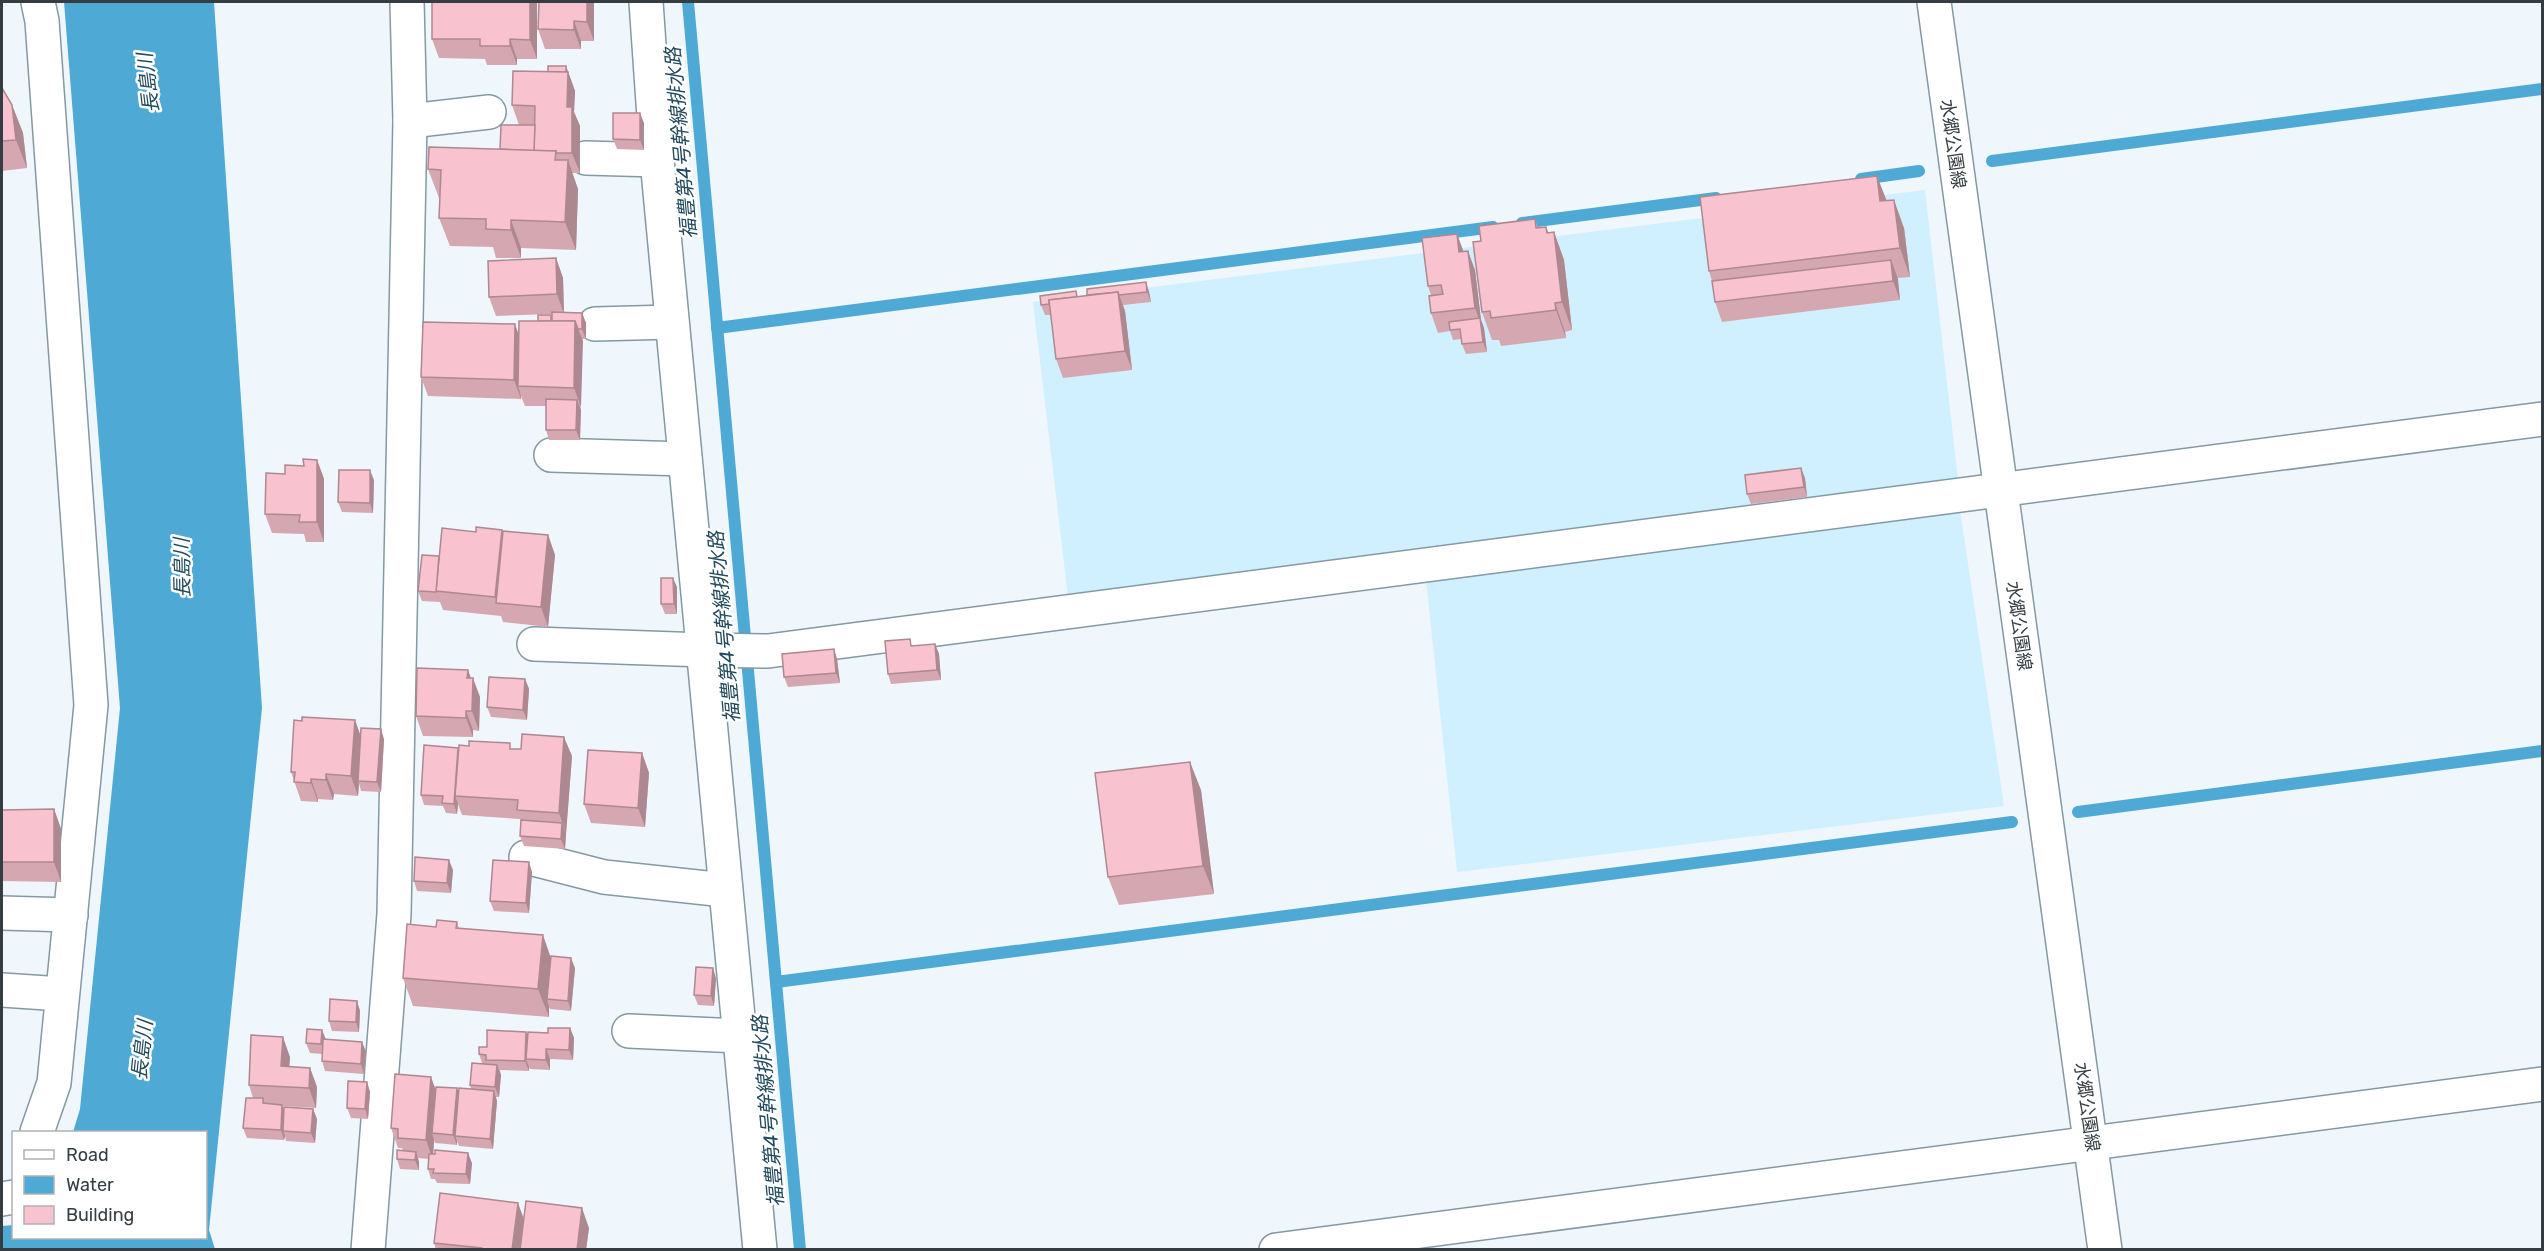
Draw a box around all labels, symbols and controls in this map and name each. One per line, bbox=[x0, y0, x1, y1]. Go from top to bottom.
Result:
water label: 福豊第4号幹線排水路 bbox=[660, 44, 701, 240]
water label: 長島川 bbox=[132, 50, 164, 114]
street label: 水郷公園線 bbox=[1936, 98, 1970, 190]
water label: 福豊第4号幹線排水路 bbox=[703, 528, 744, 724]
water label: 長島川 bbox=[169, 536, 195, 598]
street label: 水郷公園線 bbox=[2002, 580, 2036, 672]
water label: 福豊第4号幹線排水路 bbox=[747, 1012, 788, 1208]
water label: 長島川 bbox=[127, 1017, 157, 1081]
street label: 水郷公園線 bbox=[2070, 1061, 2104, 1153]
legend bbox=[12, 1131, 207, 1239]
text: Road bbox=[66, 1144, 109, 1166]
text: Water bbox=[66, 1174, 114, 1196]
text: Building bbox=[66, 1204, 134, 1226]

